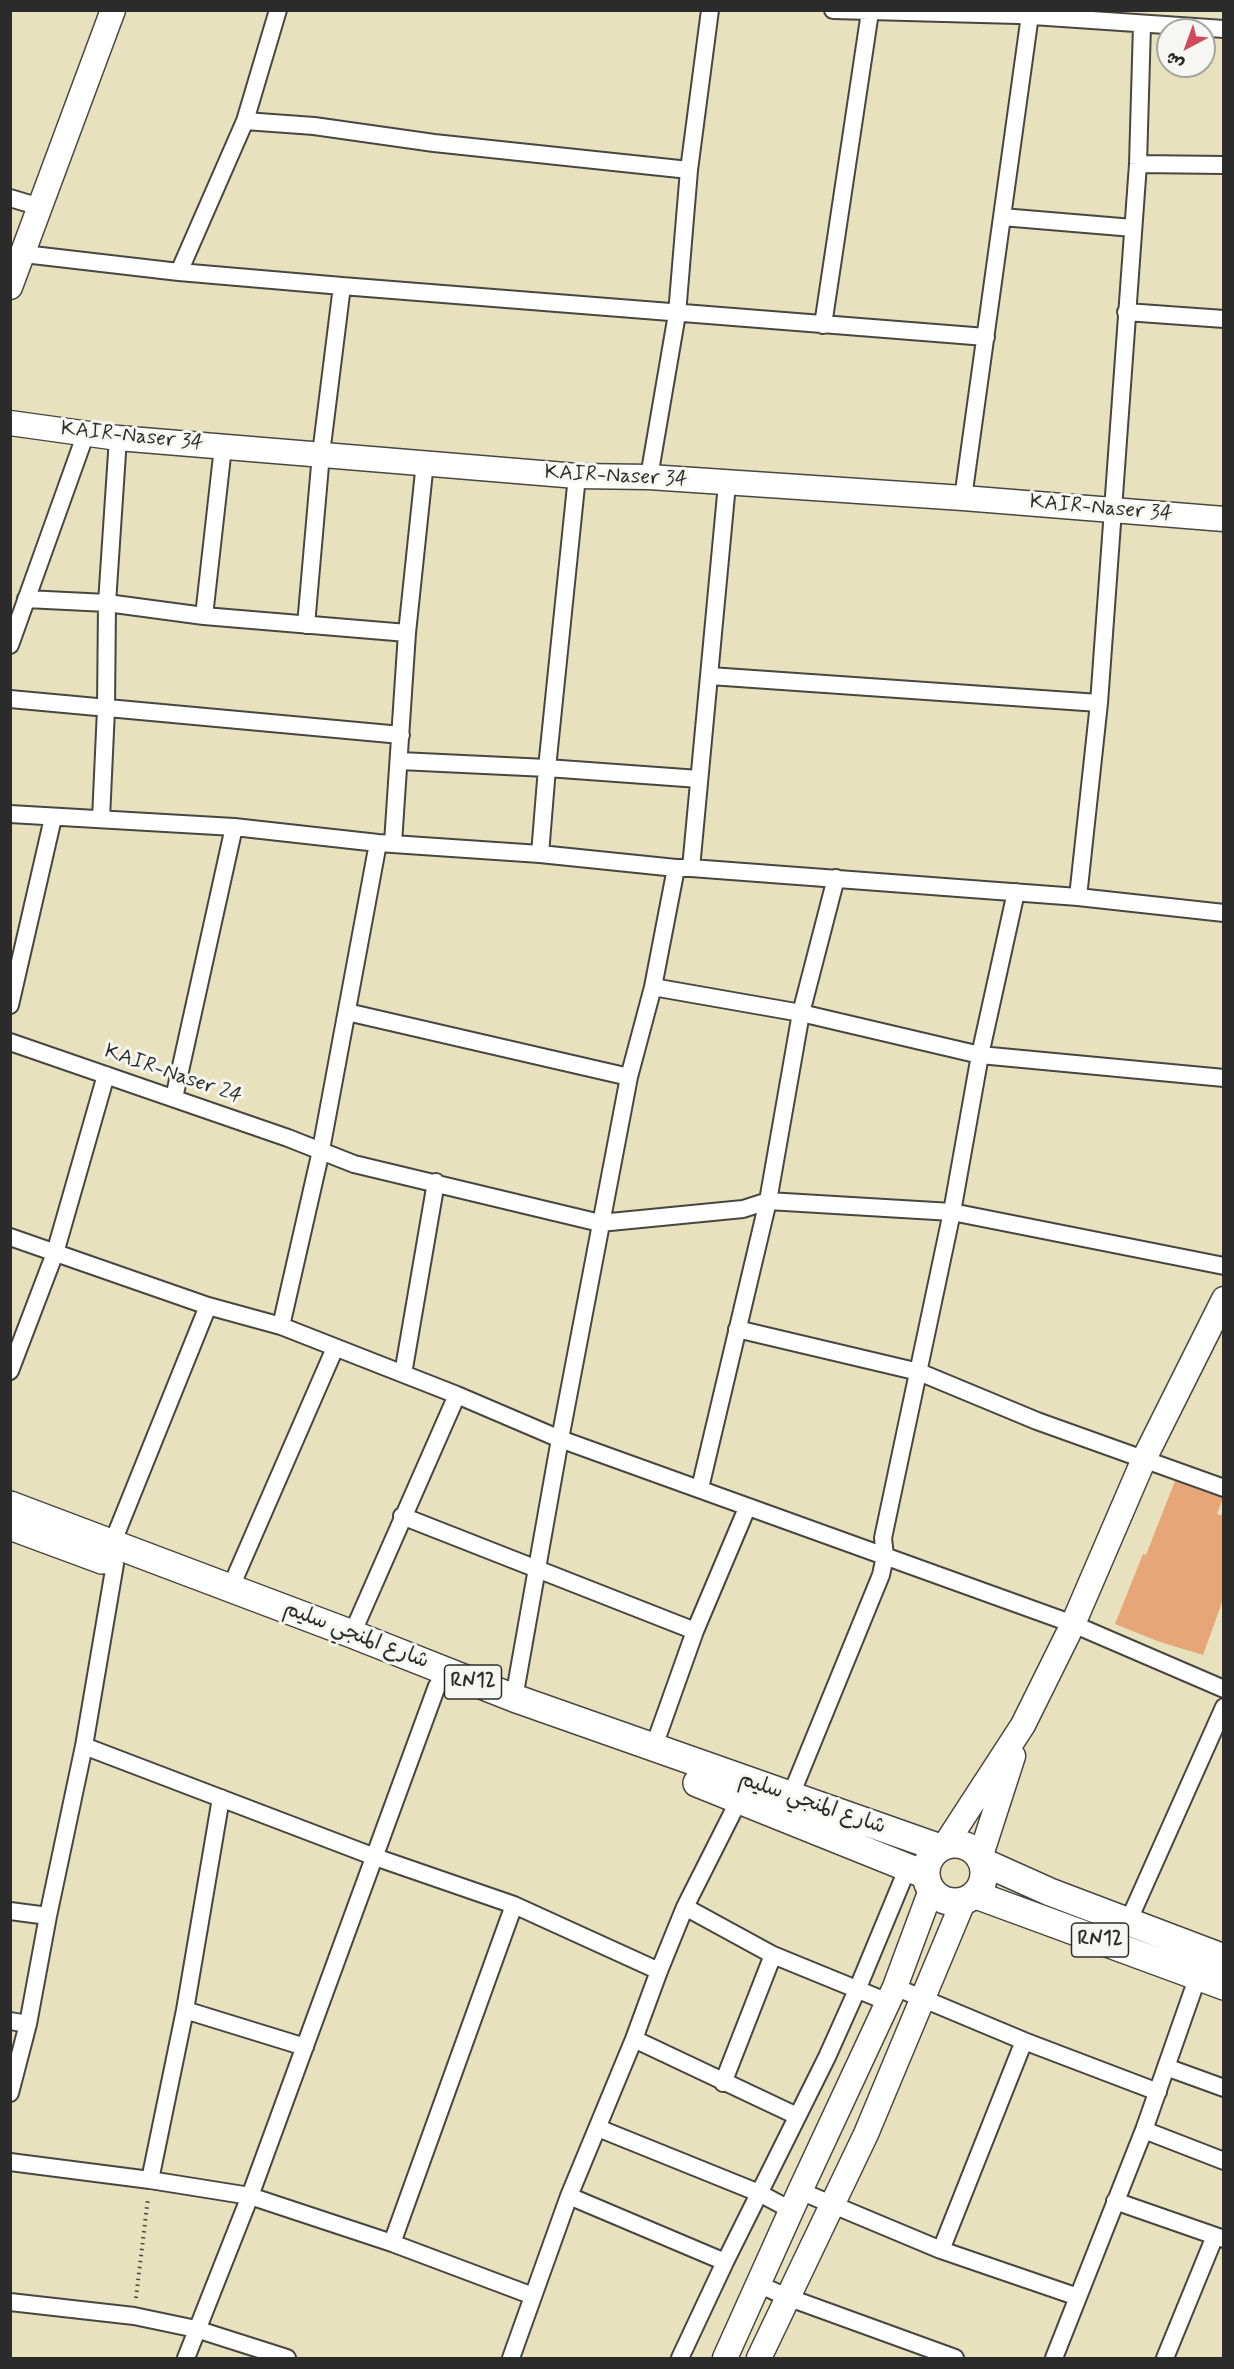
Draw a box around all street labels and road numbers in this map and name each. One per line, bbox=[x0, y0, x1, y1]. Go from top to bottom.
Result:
street label: KAIR-Naser 34 bbox=[59, 417, 205, 457]
street label: KAIR-Naser 34 bbox=[544, 461, 688, 493]
street label: KAIR-Naser 34 bbox=[1029, 490, 1173, 528]
street label: KAIR-Naser 24 bbox=[101, 1040, 245, 1110]
street label: شارع المنجي سليم bbox=[280, 1597, 432, 1675]
road number: RN12 bbox=[444, 1665, 502, 1699]
street label: شارع المنجي سليم bbox=[735, 1767, 889, 1841]
road number: RN12 bbox=[1072, 1923, 1128, 1957]

